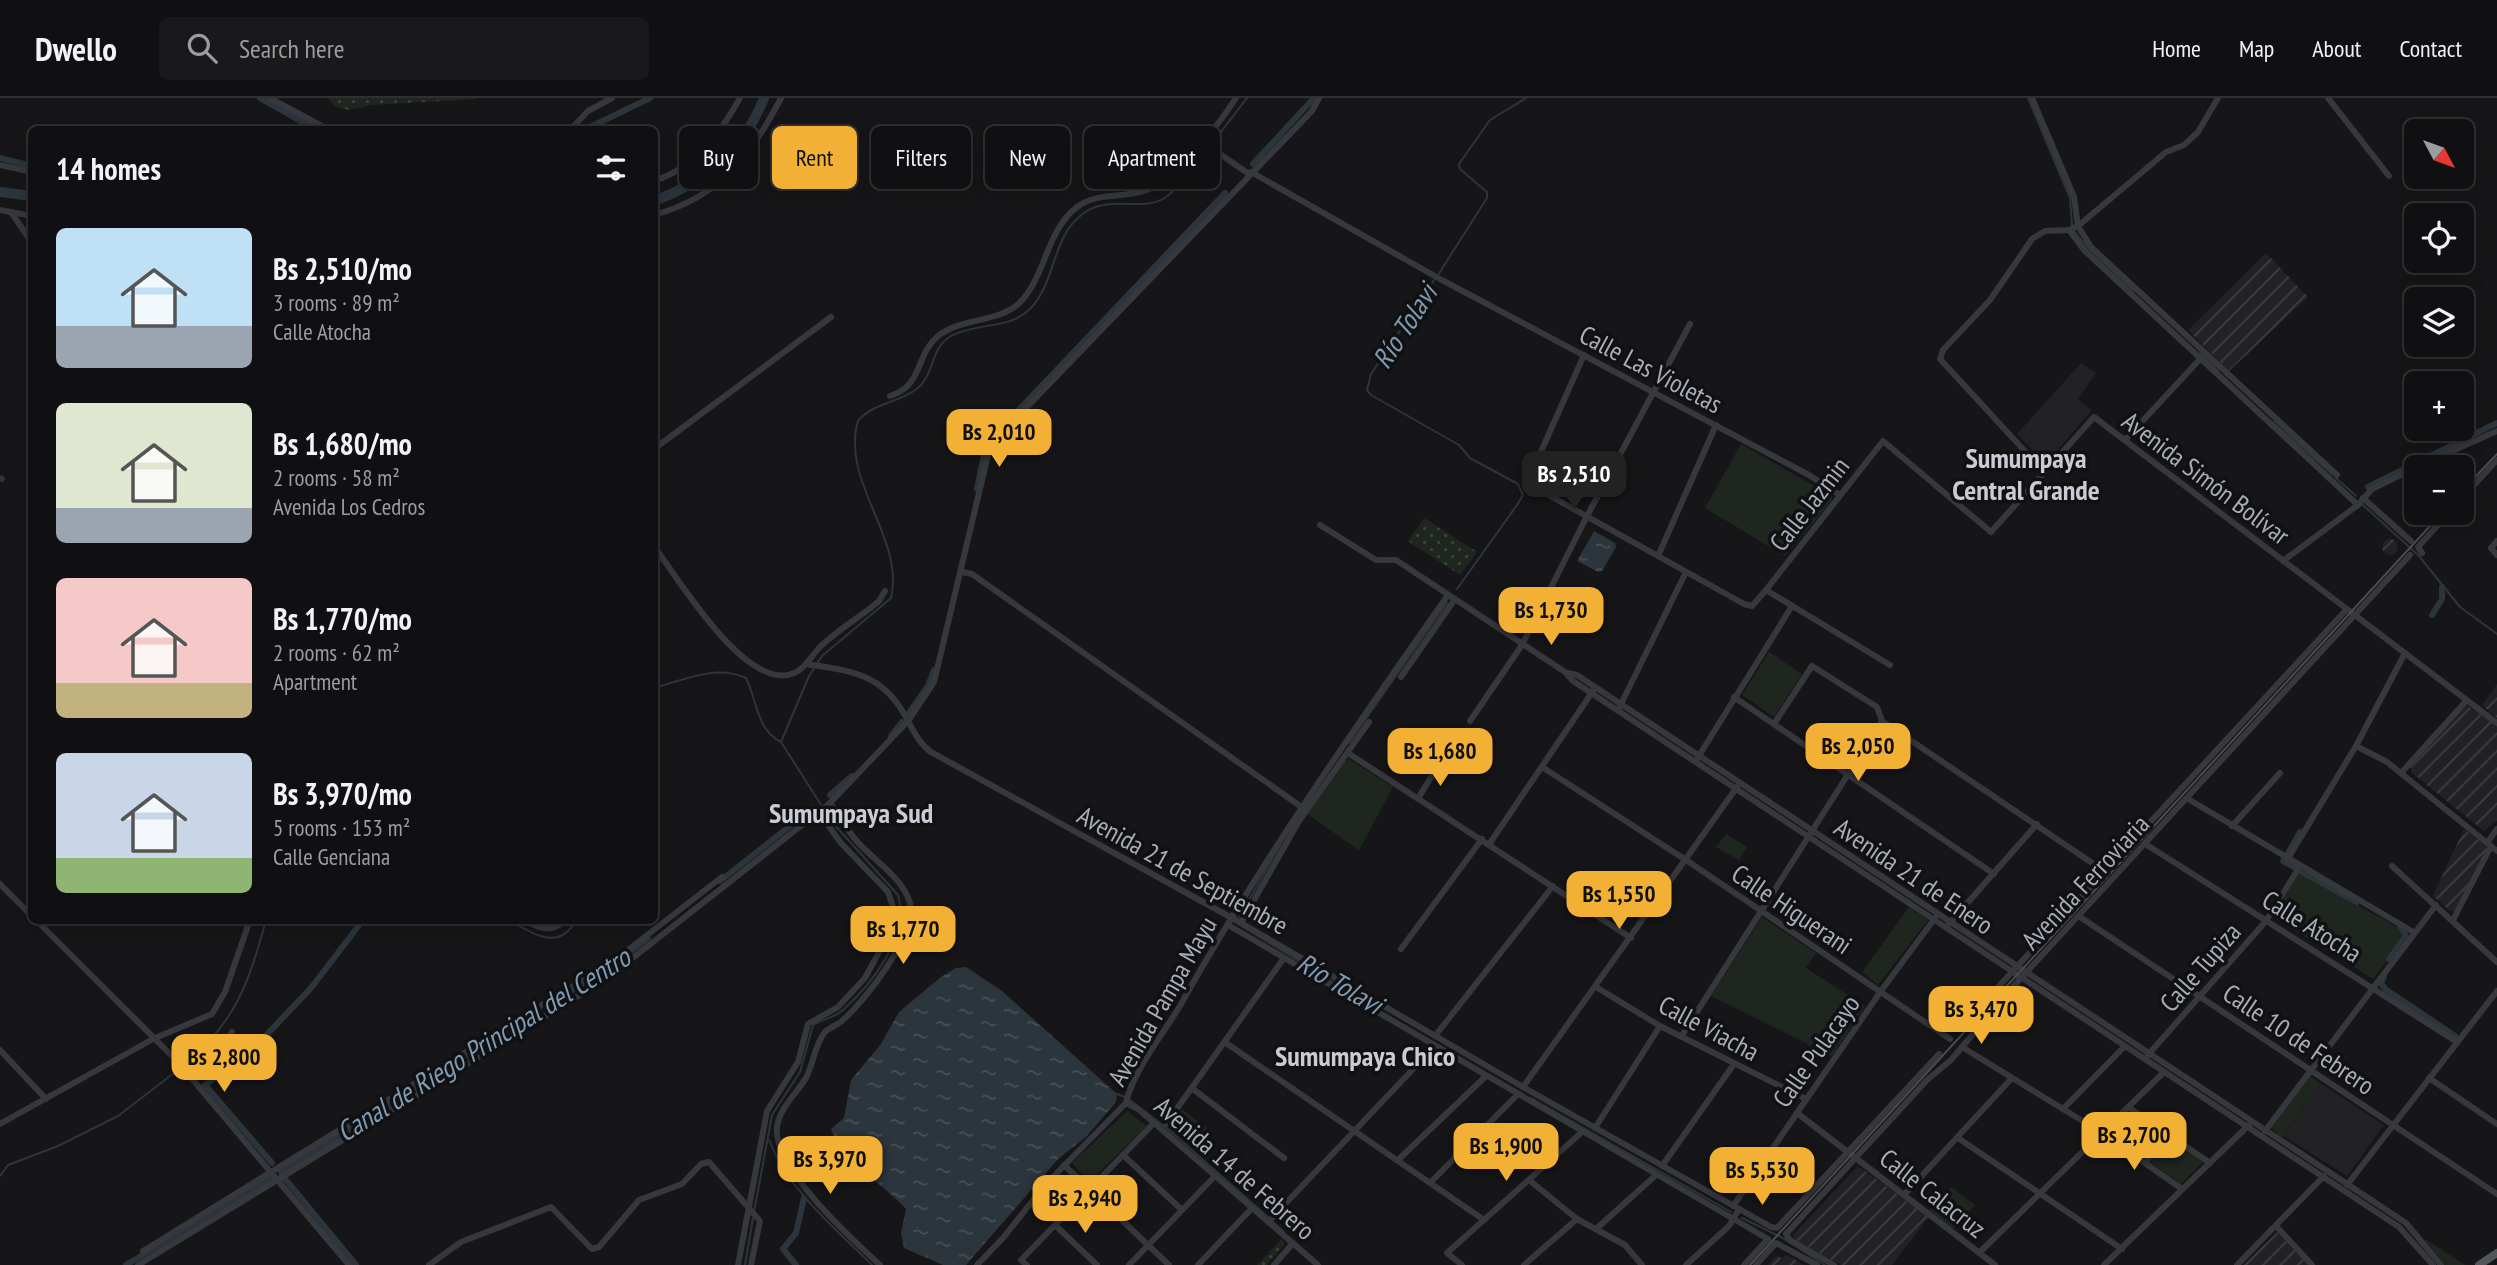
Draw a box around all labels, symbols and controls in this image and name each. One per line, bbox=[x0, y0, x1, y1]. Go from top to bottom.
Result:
search box bbox=[159, 17, 649, 80]
text: Dwello bbox=[35, 27, 117, 70]
icon: search bbox=[183, 29, 221, 67]
text: Search here bbox=[239, 32, 345, 65]
text: Home bbox=[2152, 33, 2201, 64]
text: Map bbox=[2239, 33, 2274, 64]
text: About bbox=[2312, 33, 2361, 64]
text: Contact bbox=[2399, 33, 2462, 64]
north arrow bbox=[2404, 119, 2474, 189]
map controls bbox=[2404, 119, 2474, 525]
chip: Buy bbox=[679, 126, 758, 189]
chip: Rent bbox=[772, 126, 857, 189]
chip: Filters bbox=[871, 126, 971, 189]
chip: New bbox=[985, 126, 1070, 189]
chip: Apartment bbox=[1084, 126, 1220, 189]
text: 14 homes bbox=[56, 149, 161, 188]
icon: filters bbox=[592, 149, 630, 187]
button: locate bbox=[2404, 203, 2474, 273]
text: Bs 2,510/mo bbox=[273, 249, 412, 288]
icon: home bbox=[112, 256, 196, 340]
water label: Río Tolavi bbox=[1363, 274, 1447, 375]
button: layers bbox=[2404, 287, 2474, 357]
text: 3 rooms · 89 m² bbox=[273, 288, 400, 317]
text: Calle Atocha bbox=[273, 317, 371, 346]
street label: Calle Las Violetas bbox=[1574, 318, 1728, 420]
button: + bbox=[2404, 371, 2474, 441]
street label: Avenida Simón Bolívar bbox=[2116, 404, 2296, 552]
pin: Bs 2,010 bbox=[927, 410, 1071, 469]
text: Bs 2,010 bbox=[963, 417, 1035, 446]
text: Bs 1,680/mo bbox=[273, 424, 412, 463]
icon: home bbox=[112, 431, 196, 515]
district label: Sumumpaya Central Grande bbox=[1952, 439, 2100, 508]
street label: Calle Jazmin bbox=[1762, 450, 1856, 558]
pin: Bs 2,510 bbox=[1502, 452, 1646, 511]
button: − bbox=[2404, 455, 2474, 525]
text: Bs 2,510 bbox=[1538, 459, 1610, 488]
text: 2 rooms · 58 m² bbox=[273, 463, 400, 492]
text: Avenida Los Cedros bbox=[273, 492, 425, 521]
pin: Bs 1,730 bbox=[1479, 588, 1623, 647]
text: Bs 1,730 bbox=[1515, 595, 1587, 624]
text: Bs 1,770/mo bbox=[273, 599, 412, 638]
icon: home bbox=[112, 606, 196, 690]
text: 2 rooms · 62 m² bbox=[273, 638, 400, 667]
text: Apartment bbox=[273, 667, 357, 696]
pin: Bs 2,050 bbox=[1786, 724, 1930, 783]
pin: Bs 1,680 bbox=[1368, 728, 1512, 788]
text: Bs 2,050 bbox=[1822, 731, 1894, 760]
text: Bs 1,680 bbox=[1404, 736, 1476, 765]
text: Bs 3,970/mo bbox=[273, 774, 412, 813]
icon: home bbox=[112, 781, 196, 865]
district label: Sumumpaya Sud bbox=[769, 794, 933, 831]
street label: Avenida 21 de Septiembre bbox=[1072, 798, 1294, 942]
street label: Avenida Ferroviaria bbox=[2014, 808, 2156, 956]
street label: Avenida 21 de Enero bbox=[1828, 811, 2000, 941]
text: 5 rooms · 153 m² bbox=[273, 813, 410, 842]
text: Calle Genciana bbox=[273, 842, 390, 871]
street label: Calle Higuerani bbox=[1726, 857, 1858, 961]
pin: Bs 1,550 bbox=[1547, 872, 1691, 931]
text: Bs 1,550 bbox=[1583, 879, 1655, 908]
street label: Calle Atocha bbox=[2256, 883, 2368, 969]
pin: Bs 1,770 bbox=[831, 906, 975, 966]
street label: Avenida Pampa Mayu bbox=[1100, 910, 1224, 1092]
text: Bs 1,770 bbox=[867, 914, 939, 943]
street label: Calle Tupiza bbox=[2152, 916, 2248, 1018]
water label: Canal de Riego Principal del Centro bbox=[329, 937, 638, 1150]
water label: Río Tolavi bbox=[1290, 944, 1393, 1024]
street label: Calle 10 de Febrero bbox=[2217, 976, 2381, 1102]
pin: Bs 3,470 bbox=[1909, 986, 2053, 1046]
street label: Calle Viacha bbox=[1653, 988, 1765, 1068]
street label: Calle Pulacayo bbox=[1765, 988, 1867, 1114]
text: Bs 3,470 bbox=[1945, 994, 2017, 1023]
pin: Bs 2,800 bbox=[152, 1034, 296, 1094]
district label: Sumumpaya Chico bbox=[1275, 1037, 1455, 1074]
text: Bs 2,800 bbox=[188, 1042, 260, 1071]
street label: Avenida 14 de Febrero bbox=[1148, 1089, 1322, 1247]
pin: Bs 2,700 bbox=[2062, 1112, 2206, 1172]
text: Bs 2,700 bbox=[2098, 1120, 2170, 1149]
pin: Bs 1,900 bbox=[1434, 1124, 1578, 1183]
text: Bs 1,900 bbox=[1470, 1131, 1542, 1160]
pin: Bs 3,970 bbox=[758, 1136, 902, 1196]
street label: Calle Calacruz bbox=[1873, 1141, 1993, 1245]
text: Bs 3,970 bbox=[794, 1144, 866, 1173]
pin: Bs 5,530 bbox=[1690, 1148, 1834, 1207]
text: Bs 5,530 bbox=[1726, 1155, 1798, 1184]
pin: Bs 2,940 bbox=[1013, 1176, 1157, 1235]
text: Bs 2,940 bbox=[1049, 1183, 1121, 1212]

